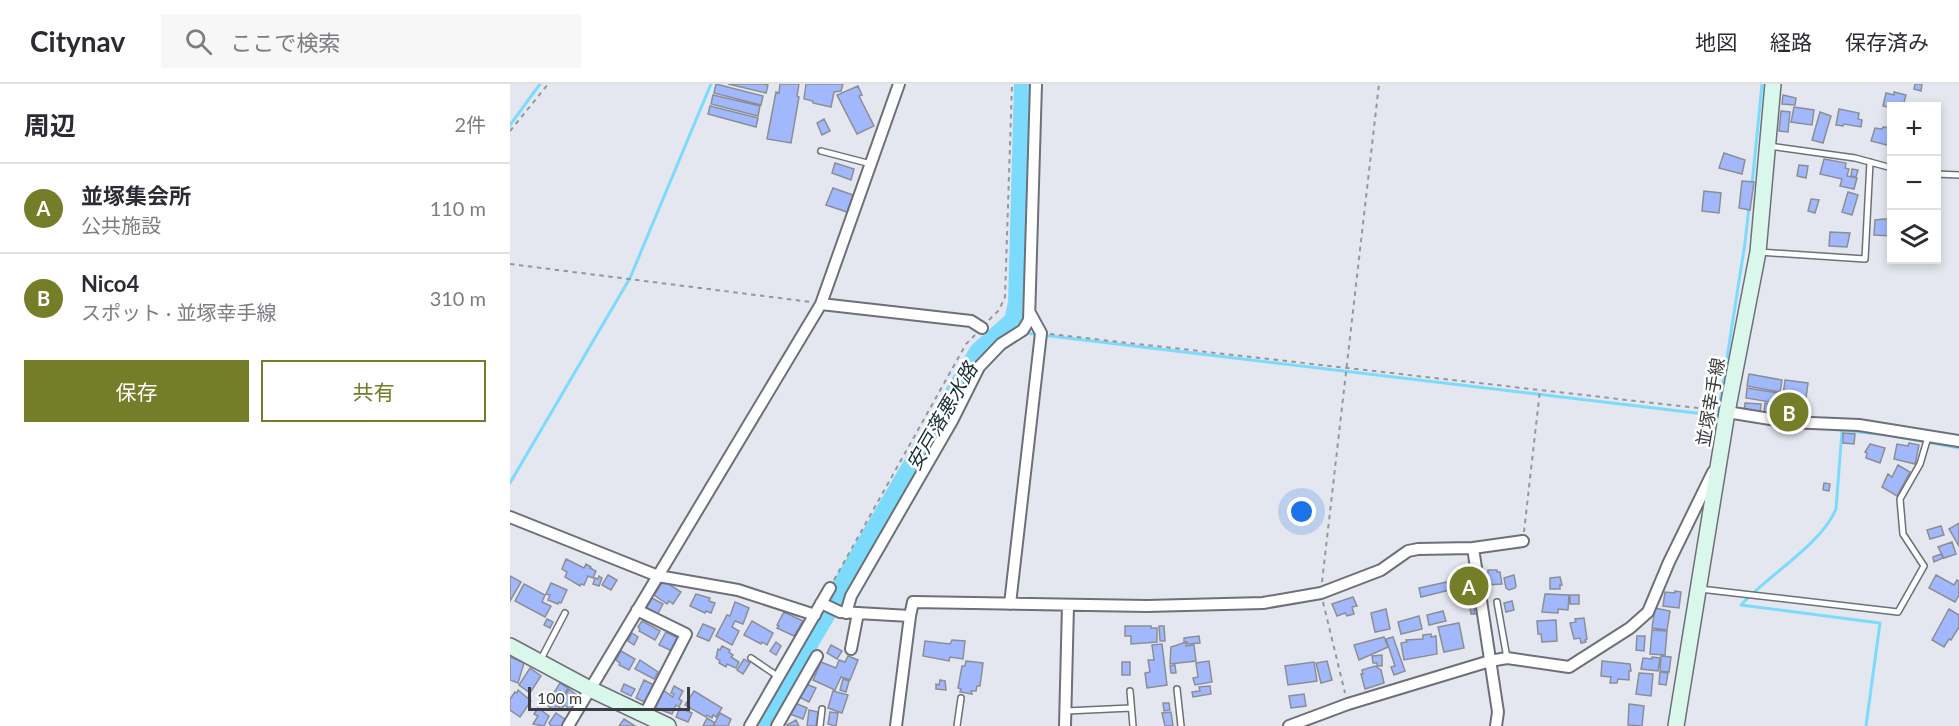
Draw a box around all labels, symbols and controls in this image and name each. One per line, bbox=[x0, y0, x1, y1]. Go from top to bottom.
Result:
search box bbox=[161, 14, 581, 68]
text: Citynav bbox=[30, 24, 125, 58]
icon: search bbox=[182, 25, 215, 58]
text: ここで検索 bbox=[230, 29, 340, 56]
text: 地図 bbox=[1695, 29, 1737, 54]
text: 経路 bbox=[1770, 29, 1812, 54]
text: 保存済み bbox=[1845, 29, 1929, 54]
map controls bbox=[1887, 102, 1941, 264]
button: + bbox=[1887, 102, 1941, 156]
text: 周辺 bbox=[24, 109, 76, 141]
text: 2件 bbox=[454, 112, 486, 136]
button: − bbox=[1887, 156, 1941, 210]
text: 並塚集会所 bbox=[81, 182, 191, 209]
text: A bbox=[37, 196, 50, 220]
text: 110 m bbox=[430, 196, 486, 220]
button: layers bbox=[1887, 210, 1941, 264]
text: 公共施設 bbox=[81, 213, 161, 237]
text: Nico4 bbox=[81, 270, 139, 297]
text: B bbox=[37, 286, 50, 310]
text: 310 m bbox=[430, 286, 486, 310]
text: スポット · 並塚幸手線 bbox=[81, 300, 276, 324]
water label: 安戸落悪水路 bbox=[901, 356, 982, 474]
street label: 並塚幸手線 bbox=[1691, 356, 1729, 448]
button: 保存 bbox=[24, 360, 249, 422]
button: 共有 bbox=[261, 360, 486, 422]
pin: B bbox=[1770, 390, 1808, 434]
your location bbox=[1287, 497, 1316, 526]
pin: A bbox=[1450, 564, 1488, 608]
scale bar bbox=[528, 684, 690, 712]
text: 100 m bbox=[537, 688, 582, 707]

